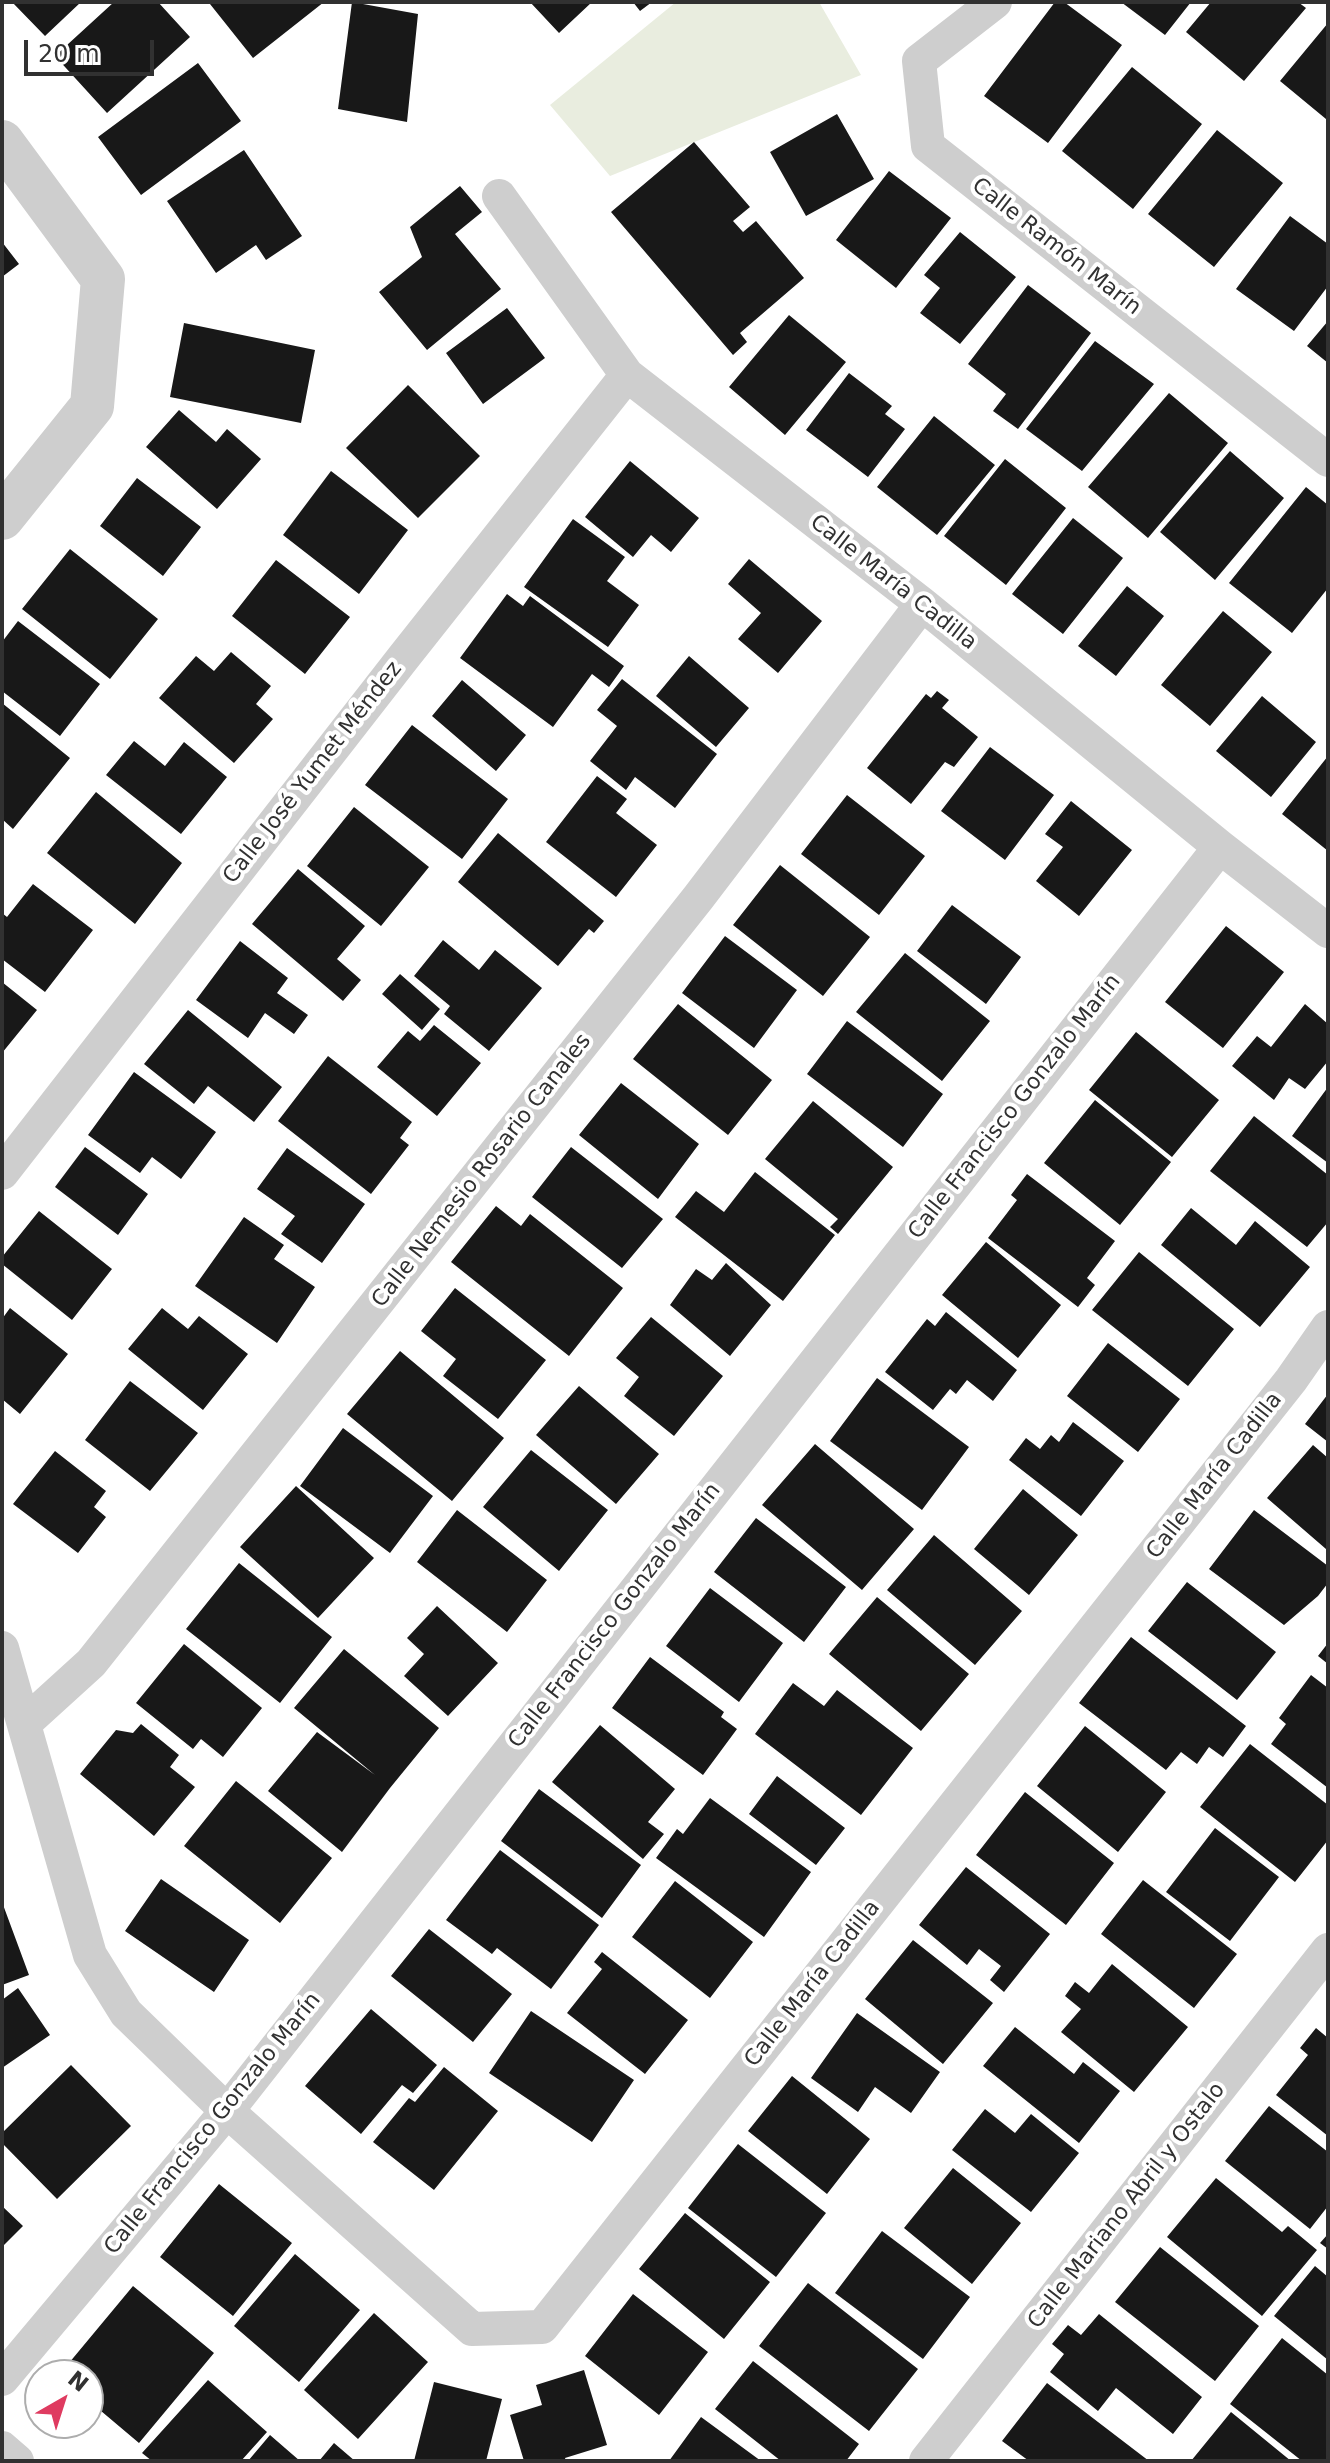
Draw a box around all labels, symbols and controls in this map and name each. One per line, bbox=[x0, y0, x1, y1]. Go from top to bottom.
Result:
scale bar bbox=[28, 24, 158, 74]
text: 20 m bbox=[38, 40, 100, 68]
street label: Calle Ramón Marín bbox=[966, 173, 1146, 321]
street label: Calle María Cadilla bbox=[804, 510, 982, 656]
street label: Calle José Yumet Méndez bbox=[218, 657, 408, 889]
street label: Calle Francisco Gonzalo Marín bbox=[903, 969, 1127, 1245]
street label: Calle Nemesio Rosario Canales bbox=[367, 1029, 597, 1313]
street label: Calle María Cadilla bbox=[1142, 1387, 1288, 1565]
street label: Calle Francisco Gonzalo Marín bbox=[503, 1478, 727, 1754]
street label: Calle María Cadilla bbox=[740, 1895, 886, 2073]
street label: Calle Francisco Gonzalo Marín bbox=[99, 1988, 327, 2260]
street label: Calle Mariano Abril y Ostalo bbox=[1023, 2078, 1231, 2334]
north arrow bbox=[24, 2359, 104, 2439]
text: N bbox=[63, 2366, 93, 2397]

